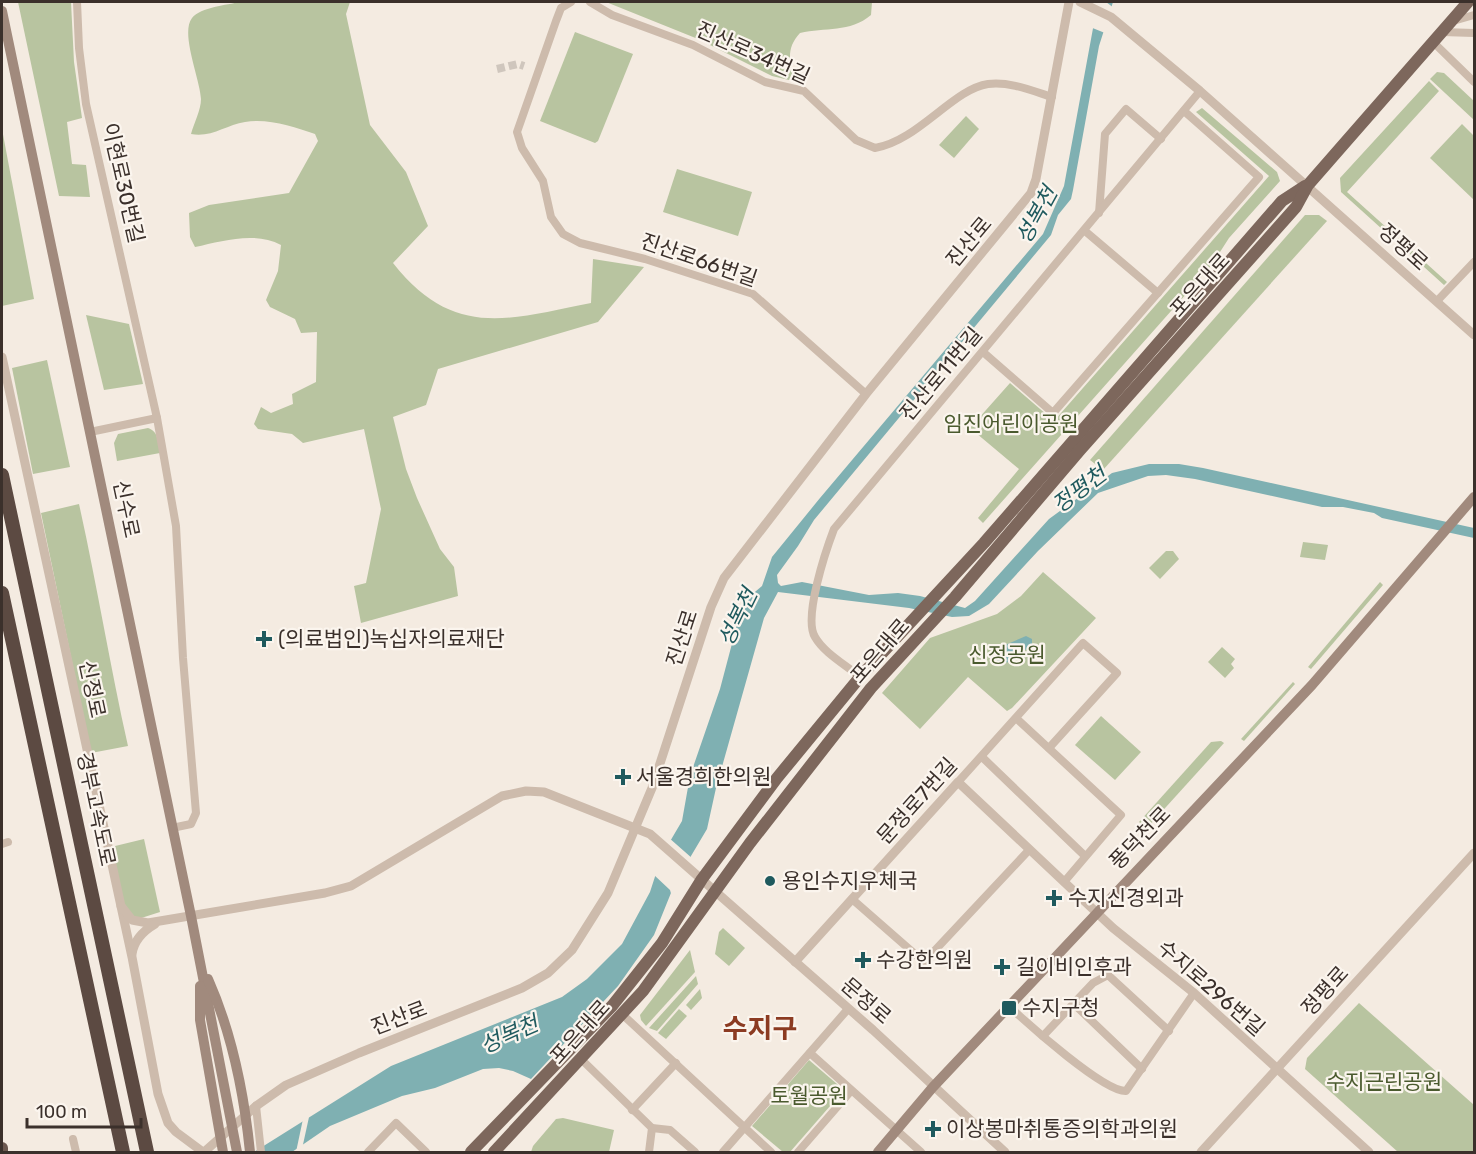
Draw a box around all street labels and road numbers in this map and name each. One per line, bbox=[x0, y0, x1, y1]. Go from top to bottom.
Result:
street label: 진산로34번길 bbox=[692, 16, 814, 89]
street label: 이현로30번길 bbox=[98, 120, 149, 245]
street label: 진산로 bbox=[940, 211, 997, 272]
street label: 정평로 bbox=[1373, 218, 1433, 275]
street label: 진산로66번길 bbox=[637, 228, 761, 291]
street label: 포은대로 bbox=[1164, 248, 1235, 322]
street label: 진산로11번길 bbox=[894, 322, 987, 426]
street label: 신수로 bbox=[108, 478, 145, 540]
street label: 진산로 bbox=[661, 606, 702, 669]
street label: 포은대로 bbox=[845, 613, 914, 688]
street label: 신정로 bbox=[74, 658, 111, 720]
street label: 경부고속도로 bbox=[72, 750, 121, 868]
street label: 문정로7번길 bbox=[871, 752, 962, 849]
street label: 풍덕천로 bbox=[1104, 801, 1175, 874]
street label: 수지로296번길 bbox=[1153, 934, 1270, 1041]
street label: 정평로 bbox=[1296, 961, 1353, 1021]
street label: 문정로 bbox=[836, 972, 896, 1029]
street label: 진산로 bbox=[367, 995, 430, 1040]
street label: 포은대로 bbox=[544, 995, 615, 1069]

